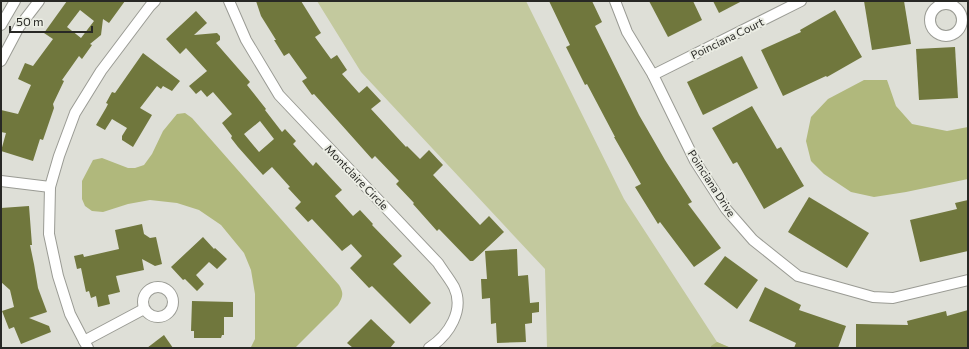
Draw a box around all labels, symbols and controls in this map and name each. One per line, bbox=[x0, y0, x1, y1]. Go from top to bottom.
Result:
scale bar bbox=[10, 8, 92, 34]
text: 50 m bbox=[16, 14, 44, 28]
street label: Poinciana Court bbox=[688, 14, 766, 61]
street label: Montclaire Circle bbox=[323, 142, 391, 212]
street label: Poinciana Drive bbox=[686, 147, 739, 219]

